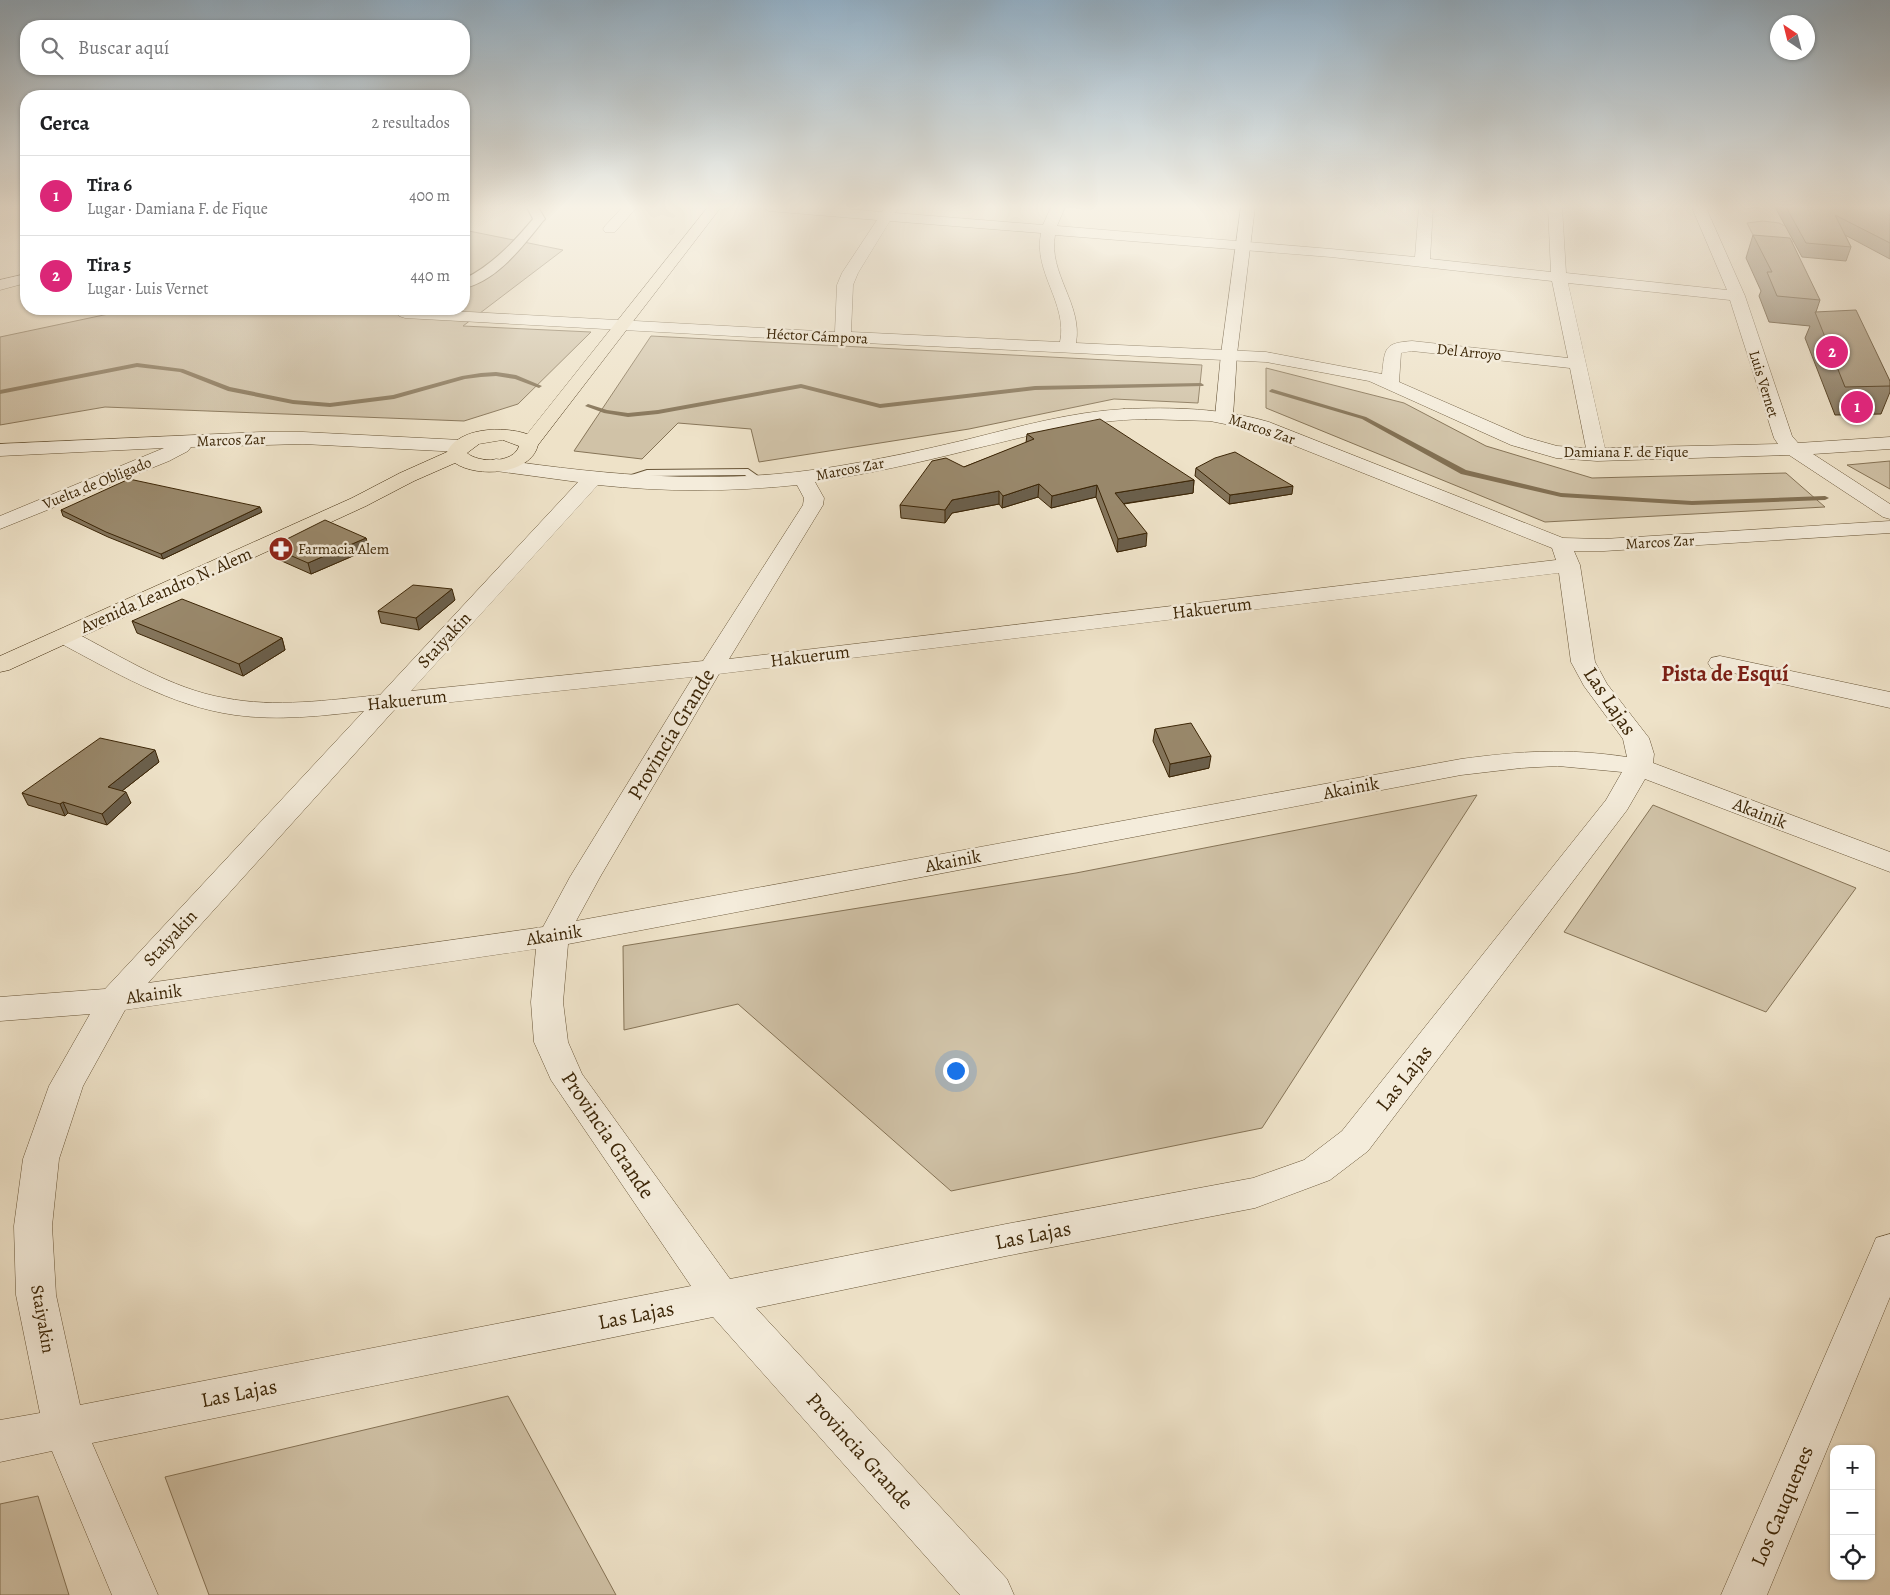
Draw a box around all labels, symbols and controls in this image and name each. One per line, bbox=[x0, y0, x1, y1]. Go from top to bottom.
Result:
north arrow bbox=[1770, 15, 1815, 60]
search box bbox=[20, 20, 470, 75]
icon: search bbox=[38, 34, 66, 62]
text: Buscar aquí bbox=[78, 35, 169, 61]
text: Cerca bbox=[40, 109, 90, 137]
text: 2 resultados bbox=[371, 112, 450, 134]
text: Tira 6 bbox=[87, 172, 132, 198]
text: 1 bbox=[53, 185, 59, 207]
text: 400 m bbox=[409, 185, 450, 207]
text: Lugar · Damiana F. de Fique bbox=[87, 198, 268, 220]
text: Tira 5 bbox=[87, 252, 131, 278]
text: 2 bbox=[52, 265, 60, 287]
text: 440 m bbox=[410, 265, 450, 287]
text: Lugar · Luis Vernet bbox=[87, 278, 209, 300]
street label: Héctor Cámpora bbox=[766, 323, 868, 349]
pin: 2 bbox=[1816, 333, 1848, 371]
street label: Del Arroyo bbox=[1436, 339, 1502, 365]
street label: Luis Vernet bbox=[1744, 348, 1784, 420]
pin: 1 bbox=[1841, 388, 1873, 426]
street label: Marcos Zar bbox=[1226, 409, 1298, 449]
street label: Marcos Zar bbox=[196, 429, 266, 451]
street label: Damiana F. de Fique bbox=[1564, 442, 1689, 462]
street label: Vuelta de Obligado bbox=[39, 452, 154, 514]
street label: Marcos Zar bbox=[814, 453, 886, 485]
street label: Marcos Zar bbox=[1625, 530, 1695, 554]
pharmacy icon: Farmacia Alem bbox=[268, 536, 294, 562]
place label: Farmacia Alem bbox=[298, 539, 390, 559]
street label: Avenida Leandro N. Alem bbox=[75, 541, 256, 639]
street label: Hakuerum bbox=[1171, 591, 1253, 625]
street label: Staiyakin bbox=[412, 607, 476, 673]
street label: Hakuerum bbox=[769, 639, 851, 673]
district label: Pista de Esquí bbox=[1661, 659, 1789, 689]
street label: Las Lajas bbox=[1577, 661, 1643, 741]
street label: Provincia Grande bbox=[621, 663, 721, 805]
street label: Hakuerum bbox=[366, 684, 448, 716]
street label: Akainik bbox=[1320, 771, 1381, 805]
street label: Akainik bbox=[1729, 791, 1791, 834]
street label: Akainik bbox=[922, 844, 983, 878]
street label: Staiyakin bbox=[138, 905, 202, 971]
street label: Akainik bbox=[523, 919, 584, 951]
street label: Akainik bbox=[124, 978, 183, 1010]
street label: Las Lajas bbox=[1369, 1039, 1439, 1117]
your location bbox=[943, 1058, 969, 1084]
street label: Provincia Grande bbox=[555, 1066, 661, 1204]
street label: Las Lajas bbox=[993, 1214, 1073, 1256]
street label: Staiyakin bbox=[25, 1283, 61, 1355]
street label: Las Lajas bbox=[596, 1294, 676, 1336]
street label: Las Lajas bbox=[199, 1372, 279, 1414]
street label: Provincia Grande bbox=[800, 1387, 920, 1515]
street label: Los Cauquenes bbox=[1744, 1441, 1820, 1571]
map controls bbox=[1830, 1445, 1875, 1580]
button: + bbox=[1830, 1445, 1875, 1490]
button: − bbox=[1830, 1490, 1875, 1535]
button: locate bbox=[1830, 1535, 1875, 1580]

